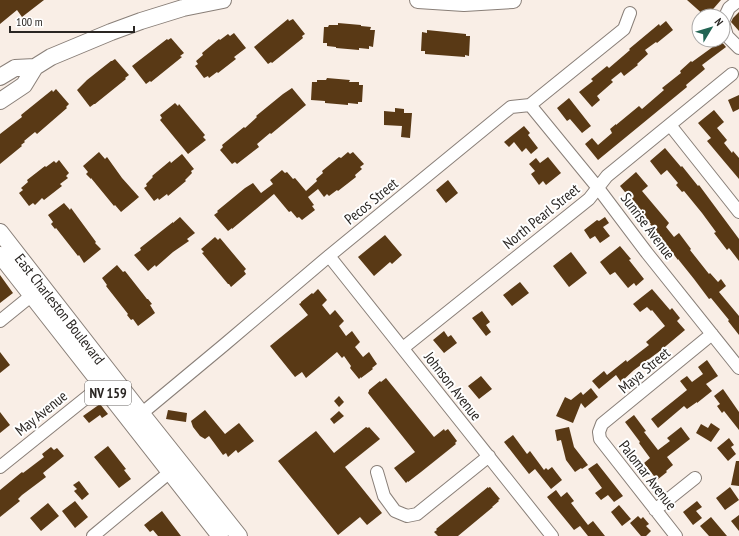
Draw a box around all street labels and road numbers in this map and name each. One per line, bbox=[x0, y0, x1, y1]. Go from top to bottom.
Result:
street label: Pecos Street bbox=[340, 174, 402, 228]
street label: North Pearl Street bbox=[499, 179, 583, 253]
street label: Sunrise Avenue bbox=[617, 189, 679, 263]
street label: East Charleston Boulevard bbox=[11, 250, 109, 368]
street label: Maya Street bbox=[614, 343, 674, 397]
street label: Johnson Avenue bbox=[420, 347, 486, 424]
road number: NV 159 bbox=[85, 381, 131, 405]
street label: May Avenue bbox=[11, 386, 71, 440]
street label: Palomar Avenue bbox=[615, 436, 681, 514]

